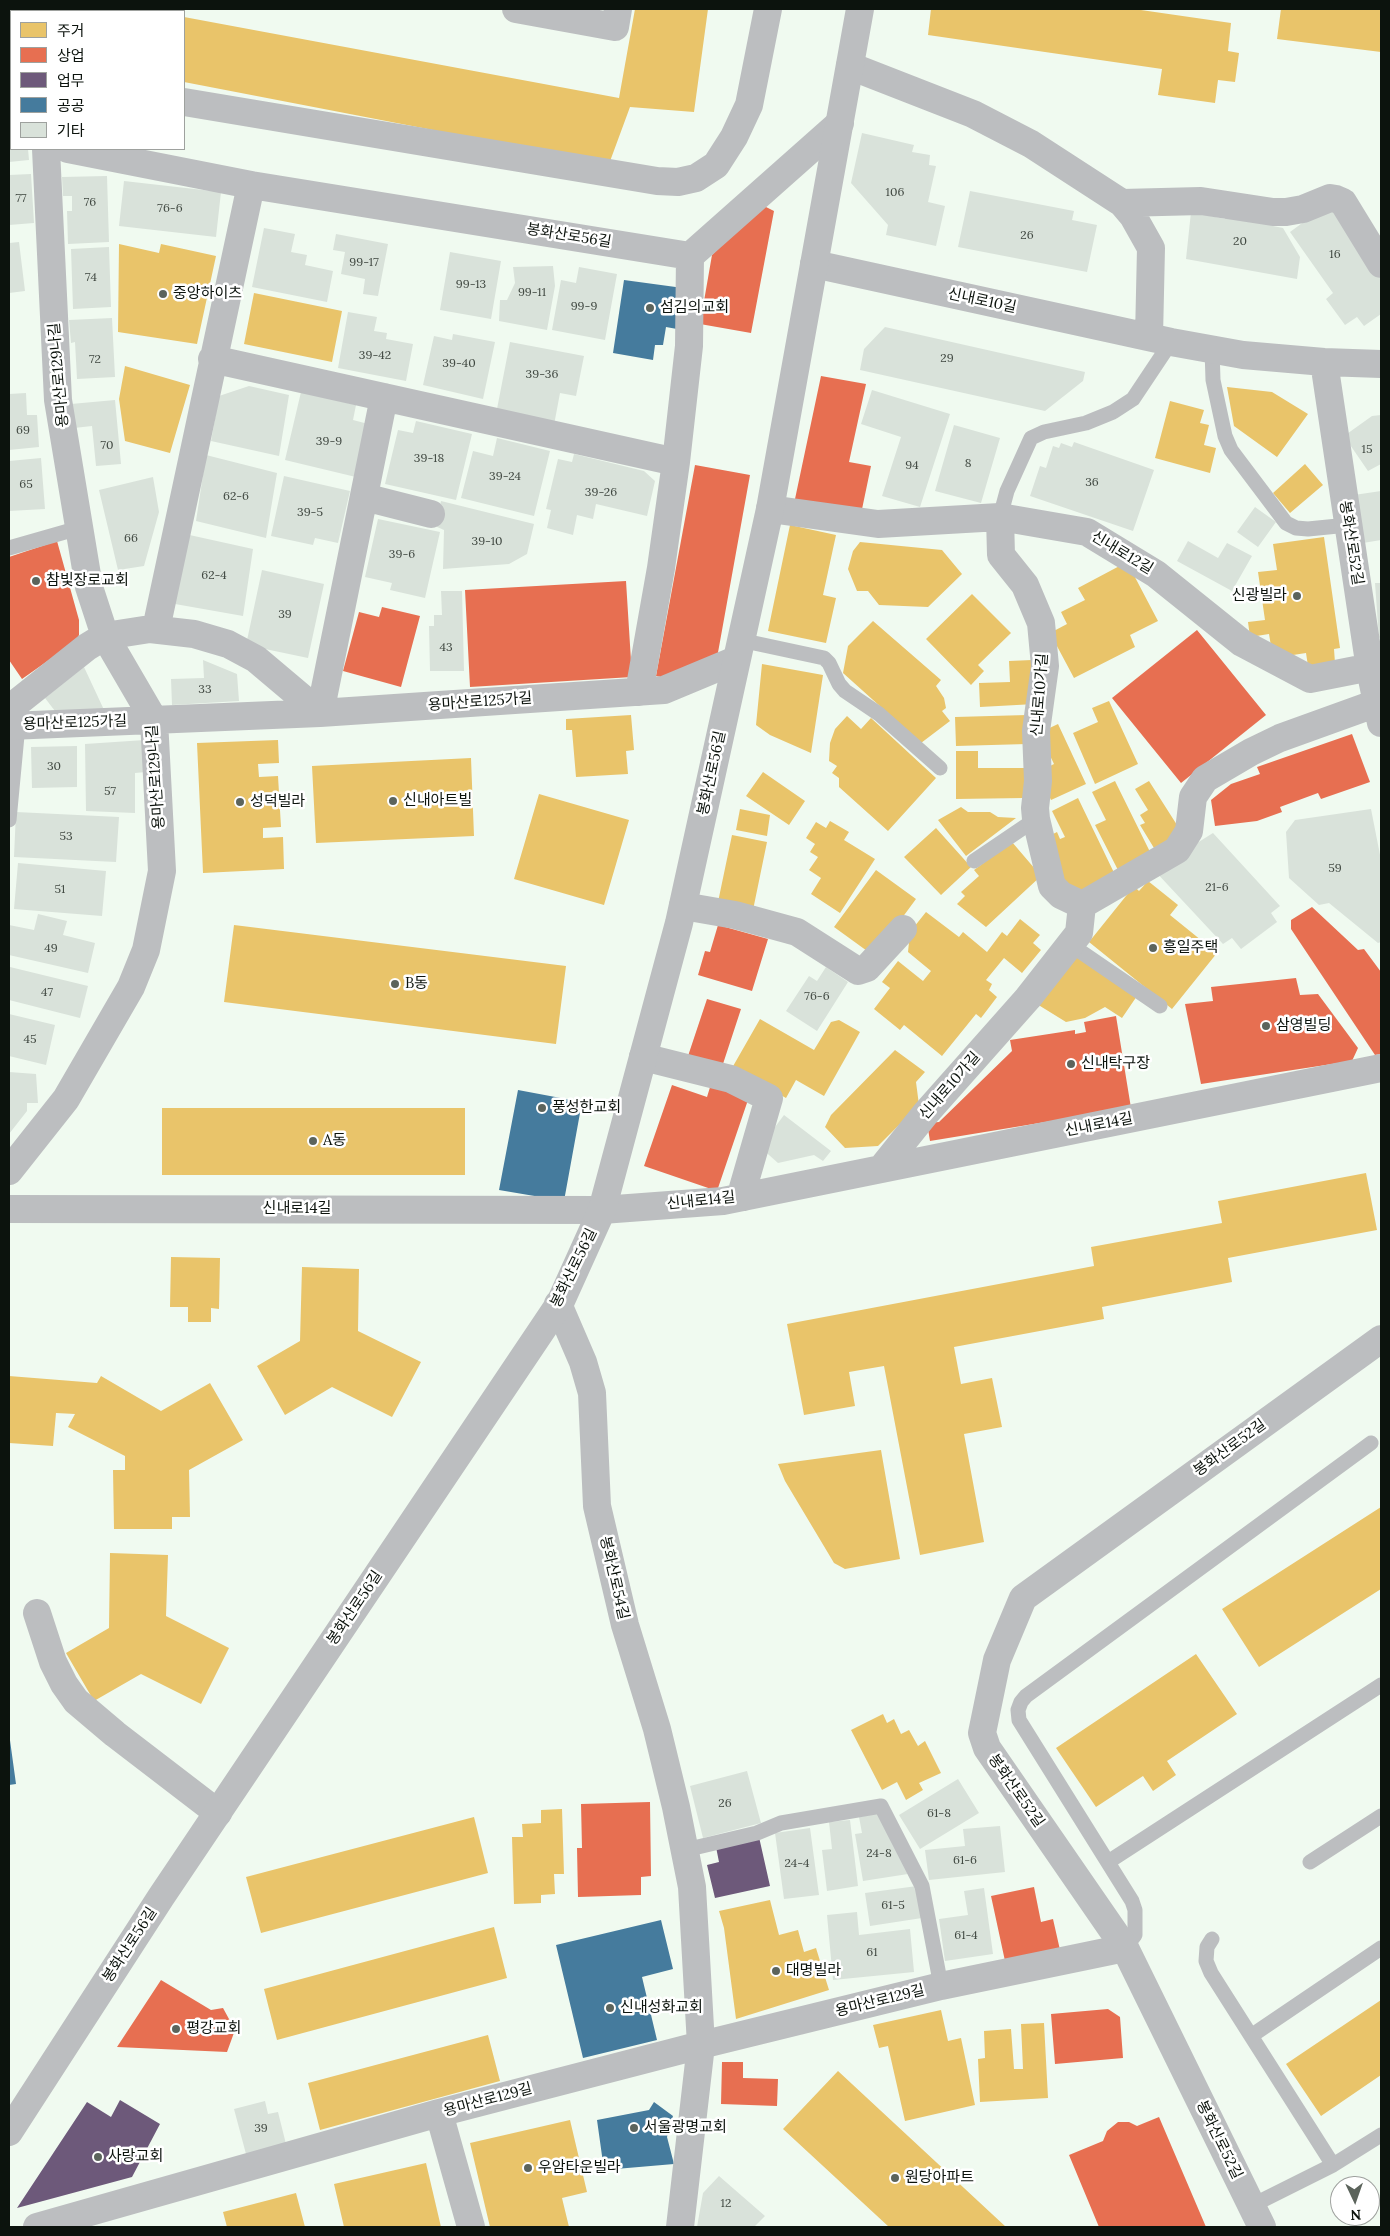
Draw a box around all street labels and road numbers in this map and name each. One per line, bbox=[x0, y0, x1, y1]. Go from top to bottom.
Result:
street label: 봉화산로56길 bbox=[525, 220, 613, 252]
street label: 신내로10길 bbox=[946, 285, 1018, 317]
street label: 용마산로129나길 bbox=[45, 322, 73, 428]
street label: 봉화산로52길 bbox=[1335, 500, 1367, 586]
street label: 신내로12길 bbox=[1088, 528, 1156, 578]
street label: 신내로10가길 bbox=[1028, 653, 1052, 737]
street label: 용마산로125가길 bbox=[427, 689, 533, 715]
street label: 용마산로125가길 bbox=[22, 712, 128, 734]
street label: 용마산로129나길 bbox=[143, 724, 169, 830]
street label: 봉화산로56길 bbox=[694, 729, 730, 817]
street label: 신내로10가길 bbox=[916, 1048, 984, 1124]
street label: 신내로14길 bbox=[1064, 1110, 1134, 1140]
street label: 신내로14길 bbox=[666, 1188, 736, 1214]
street label: 신내로14길 bbox=[263, 1200, 331, 1218]
street label: 봉화산로56길 bbox=[547, 1225, 601, 1311]
street label: 봉화산로52길 bbox=[1190, 1416, 1270, 1480]
street label: 봉화산로54길 bbox=[596, 1534, 632, 1622]
street label: 봉화산로56길 bbox=[324, 1567, 386, 1649]
street label: 봉화산로52길 bbox=[984, 1751, 1048, 1831]
street label: 봉화산로56길 bbox=[99, 1904, 161, 1986]
street label: 용마산로129길 bbox=[834, 1981, 926, 2021]
street label: 용마산로129길 bbox=[442, 2080, 534, 2120]
street label: 봉화산로52길 bbox=[1192, 2098, 1246, 2182]

